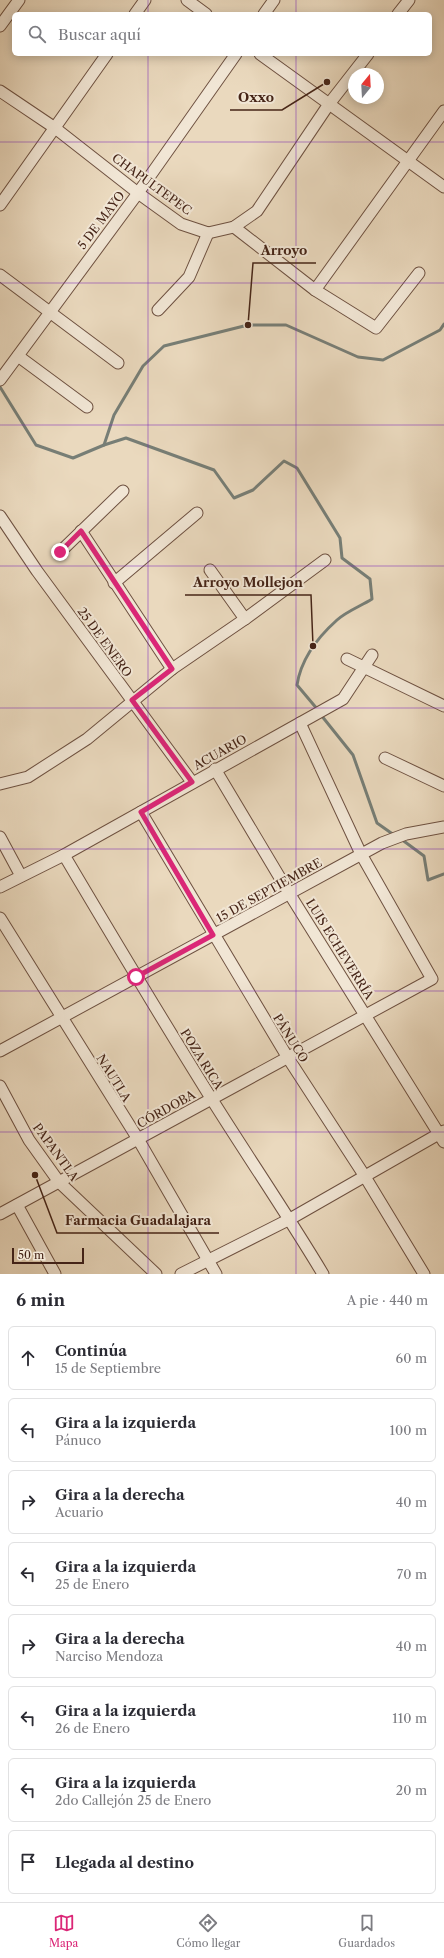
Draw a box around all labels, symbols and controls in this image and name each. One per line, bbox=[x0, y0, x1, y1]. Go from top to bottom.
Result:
search box bbox=[12, 12, 432, 56]
icon: search bbox=[26, 23, 48, 45]
text: Buscar aquí bbox=[58, 25, 141, 44]
north arrow bbox=[348, 68, 384, 104]
callout: Oxxo bbox=[230, 85, 282, 110]
text: Oxxo bbox=[238, 89, 274, 105]
street label: CHAPULTEPEC bbox=[109, 150, 195, 218]
street label: 5 DE MAYO bbox=[74, 188, 128, 252]
callout: Arroyo bbox=[253, 238, 316, 263]
text: Arroyo bbox=[260, 242, 307, 258]
route end bbox=[51, 543, 69, 561]
callout: Arroyo Mollejon bbox=[185, 570, 311, 595]
text: Arroyo Mollejon bbox=[192, 574, 303, 590]
street label: 25 DE ENERO bbox=[75, 604, 135, 680]
street label: ACUARIO bbox=[190, 731, 249, 773]
street label: 15 DE SEPTIEMBRE bbox=[214, 855, 324, 925]
street label: LUIS ECHEVERRÍA bbox=[303, 895, 378, 1003]
route start bbox=[127, 968, 145, 986]
street label: PÁNUCO bbox=[270, 1010, 313, 1065]
street label: POZA RICA bbox=[177, 1026, 227, 1093]
street label: NAUTLA bbox=[94, 1051, 135, 1105]
street label: CÓRDOBA bbox=[134, 1085, 199, 1131]
street label: PAPANTLA bbox=[30, 1120, 83, 1185]
callout: Farmacia Guadalajara bbox=[57, 1208, 219, 1233]
text: Farmacia Guadalajara bbox=[65, 1212, 211, 1228]
scale bar bbox=[12, 1246, 84, 1265]
text: 50 m bbox=[18, 1248, 44, 1262]
text: 6 min bbox=[16, 1290, 65, 1310]
text: A pie · 440 m bbox=[347, 1292, 428, 1308]
text: Continúa bbox=[55, 1341, 127, 1360]
icon: ahead bbox=[17, 1347, 39, 1369]
text: 60 m bbox=[396, 1350, 427, 1366]
text: 15 de Septiembre bbox=[55, 1360, 161, 1376]
text: Gira a la izquierda bbox=[55, 1413, 196, 1432]
icon: left bbox=[17, 1419, 39, 1441]
text: 100 m bbox=[389, 1422, 427, 1438]
text: Pánuco bbox=[55, 1432, 101, 1448]
text: Gira a la derecha bbox=[55, 1485, 185, 1504]
icon: right bbox=[17, 1491, 39, 1513]
text: 40 m bbox=[396, 1494, 427, 1510]
text: Acuario bbox=[55, 1504, 104, 1520]
text: Gira a la izquierda bbox=[55, 1557, 196, 1576]
icon: left bbox=[17, 1563, 39, 1585]
text: 70 m bbox=[397, 1566, 427, 1582]
text: 25 de Enero bbox=[55, 1576, 129, 1592]
text: Gira a la derecha bbox=[55, 1629, 185, 1648]
icon: right bbox=[17, 1635, 39, 1657]
text: 40 m bbox=[396, 1638, 427, 1654]
text: Narciso Mendoza bbox=[55, 1648, 163, 1664]
text: Gira a la izquierda bbox=[55, 1701, 196, 1720]
icon: left bbox=[17, 1707, 39, 1729]
text: 110 m bbox=[392, 1710, 427, 1726]
text: 26 de Enero bbox=[55, 1720, 130, 1736]
text: Gira a la izquierda bbox=[55, 1773, 196, 1792]
icon: left bbox=[17, 1779, 39, 1801]
text: 20 m bbox=[396, 1782, 427, 1798]
text: 2do Callejón 25 de Enero bbox=[55, 1792, 211, 1808]
icon: arrive bbox=[17, 1851, 39, 1873]
text: Llegada al destino bbox=[55, 1853, 194, 1872]
tab: Mapa bbox=[49, 1912, 78, 1950]
tab: Cómo llegar bbox=[176, 1912, 240, 1950]
tab: Guardados bbox=[338, 1912, 395, 1950]

